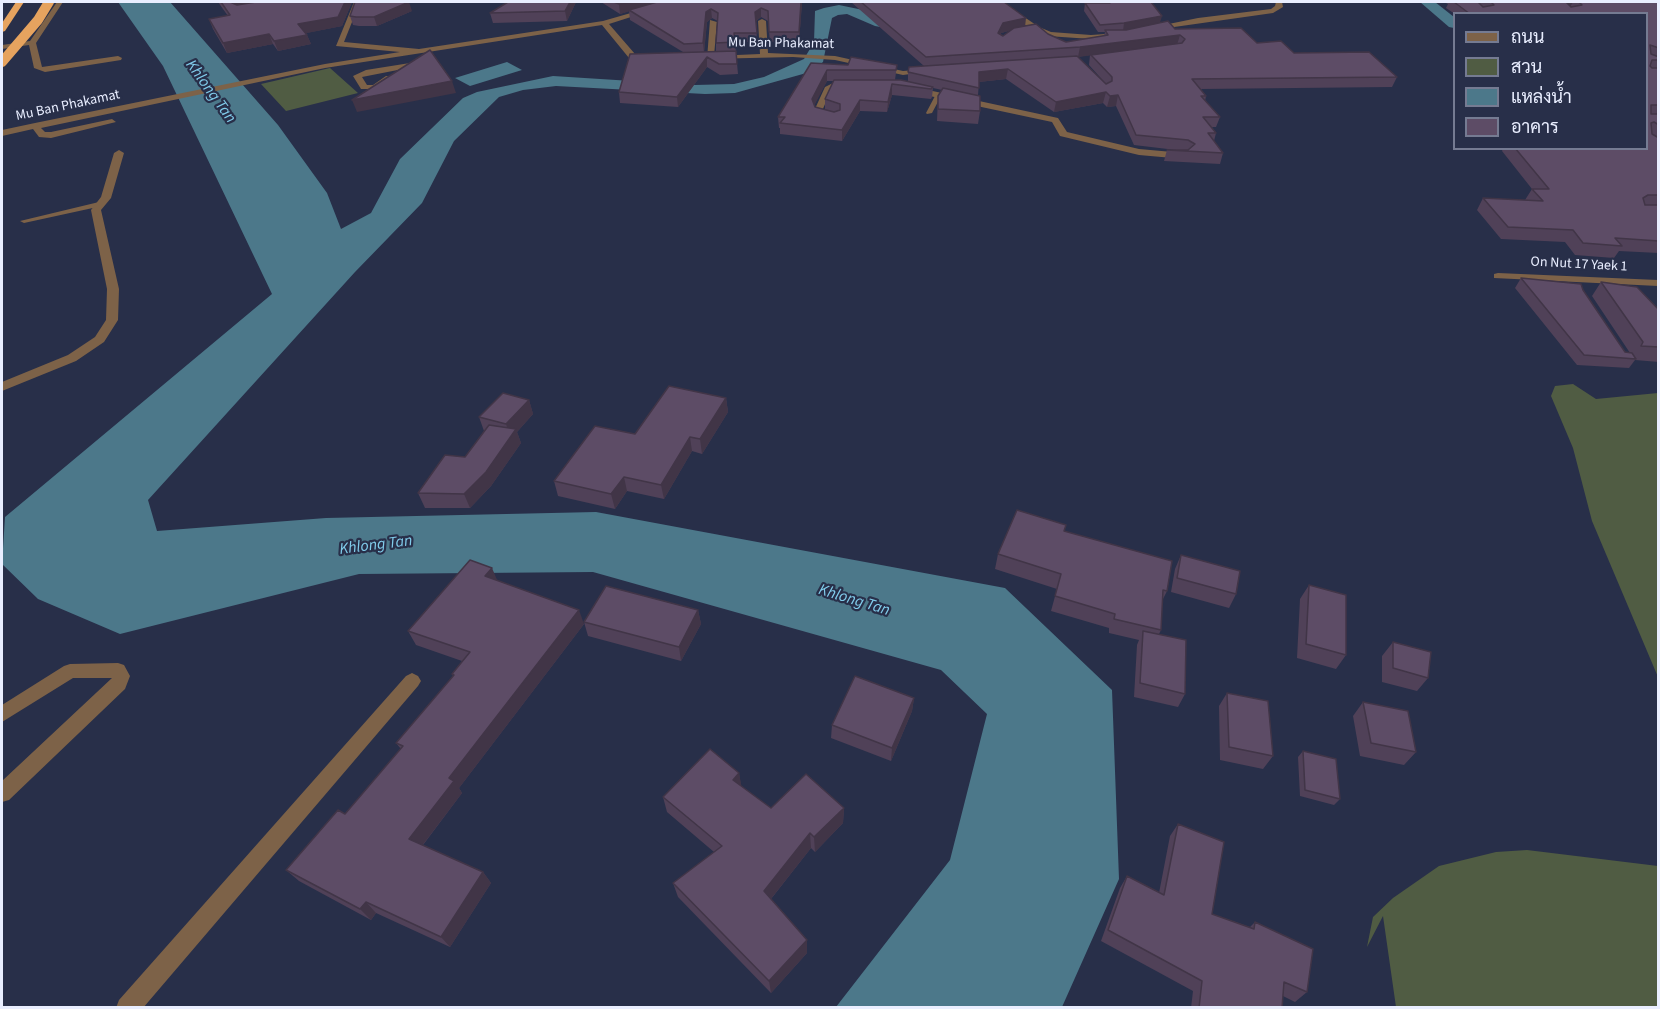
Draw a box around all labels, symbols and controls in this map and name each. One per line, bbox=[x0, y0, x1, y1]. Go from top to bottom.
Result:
legend bbox=[1453, 12, 1648, 150]
text: ถนน bbox=[1511, 25, 1544, 50]
street label: Mu Ban Phakamat bbox=[728, 35, 834, 53]
text: สวน bbox=[1511, 55, 1542, 80]
water label: Khlong Tan bbox=[181, 57, 239, 127]
text: แหล่งน้ำ bbox=[1511, 85, 1572, 110]
street label: Mu Ban Phakamat bbox=[14, 87, 122, 125]
text: อาคาร bbox=[1511, 115, 1559, 140]
street label: On Nut 17 Yaek 1 bbox=[1530, 254, 1628, 276]
water label: Khlong Tan bbox=[338, 532, 414, 560]
water label: Khlong Tan bbox=[816, 581, 892, 621]

